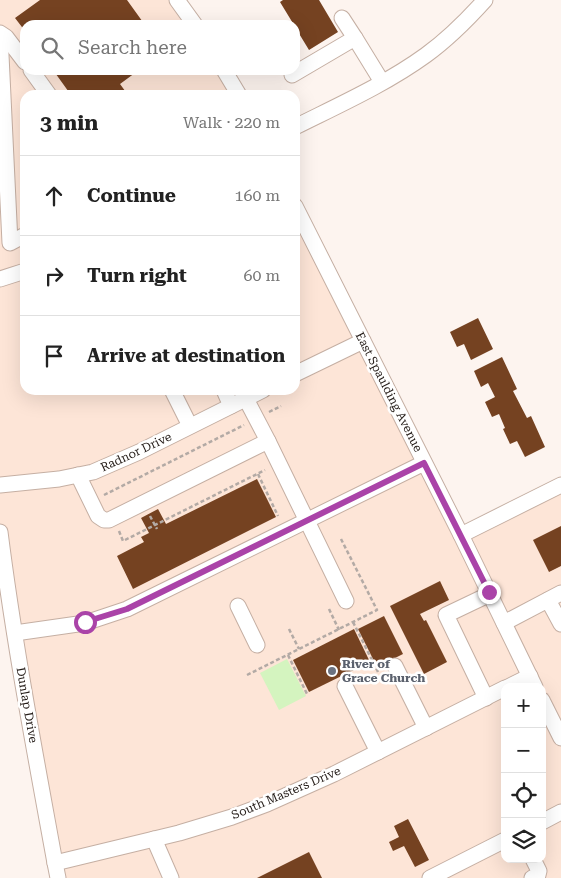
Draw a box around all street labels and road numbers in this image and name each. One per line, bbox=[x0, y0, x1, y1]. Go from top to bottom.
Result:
street label: East Spaulding Avenue bbox=[353, 330, 425, 455]
street label: Radnor Drive bbox=[98, 429, 174, 475]
street label: Dunlap Drive bbox=[13, 666, 41, 744]
street label: South Masters Drive bbox=[229, 763, 343, 822]

